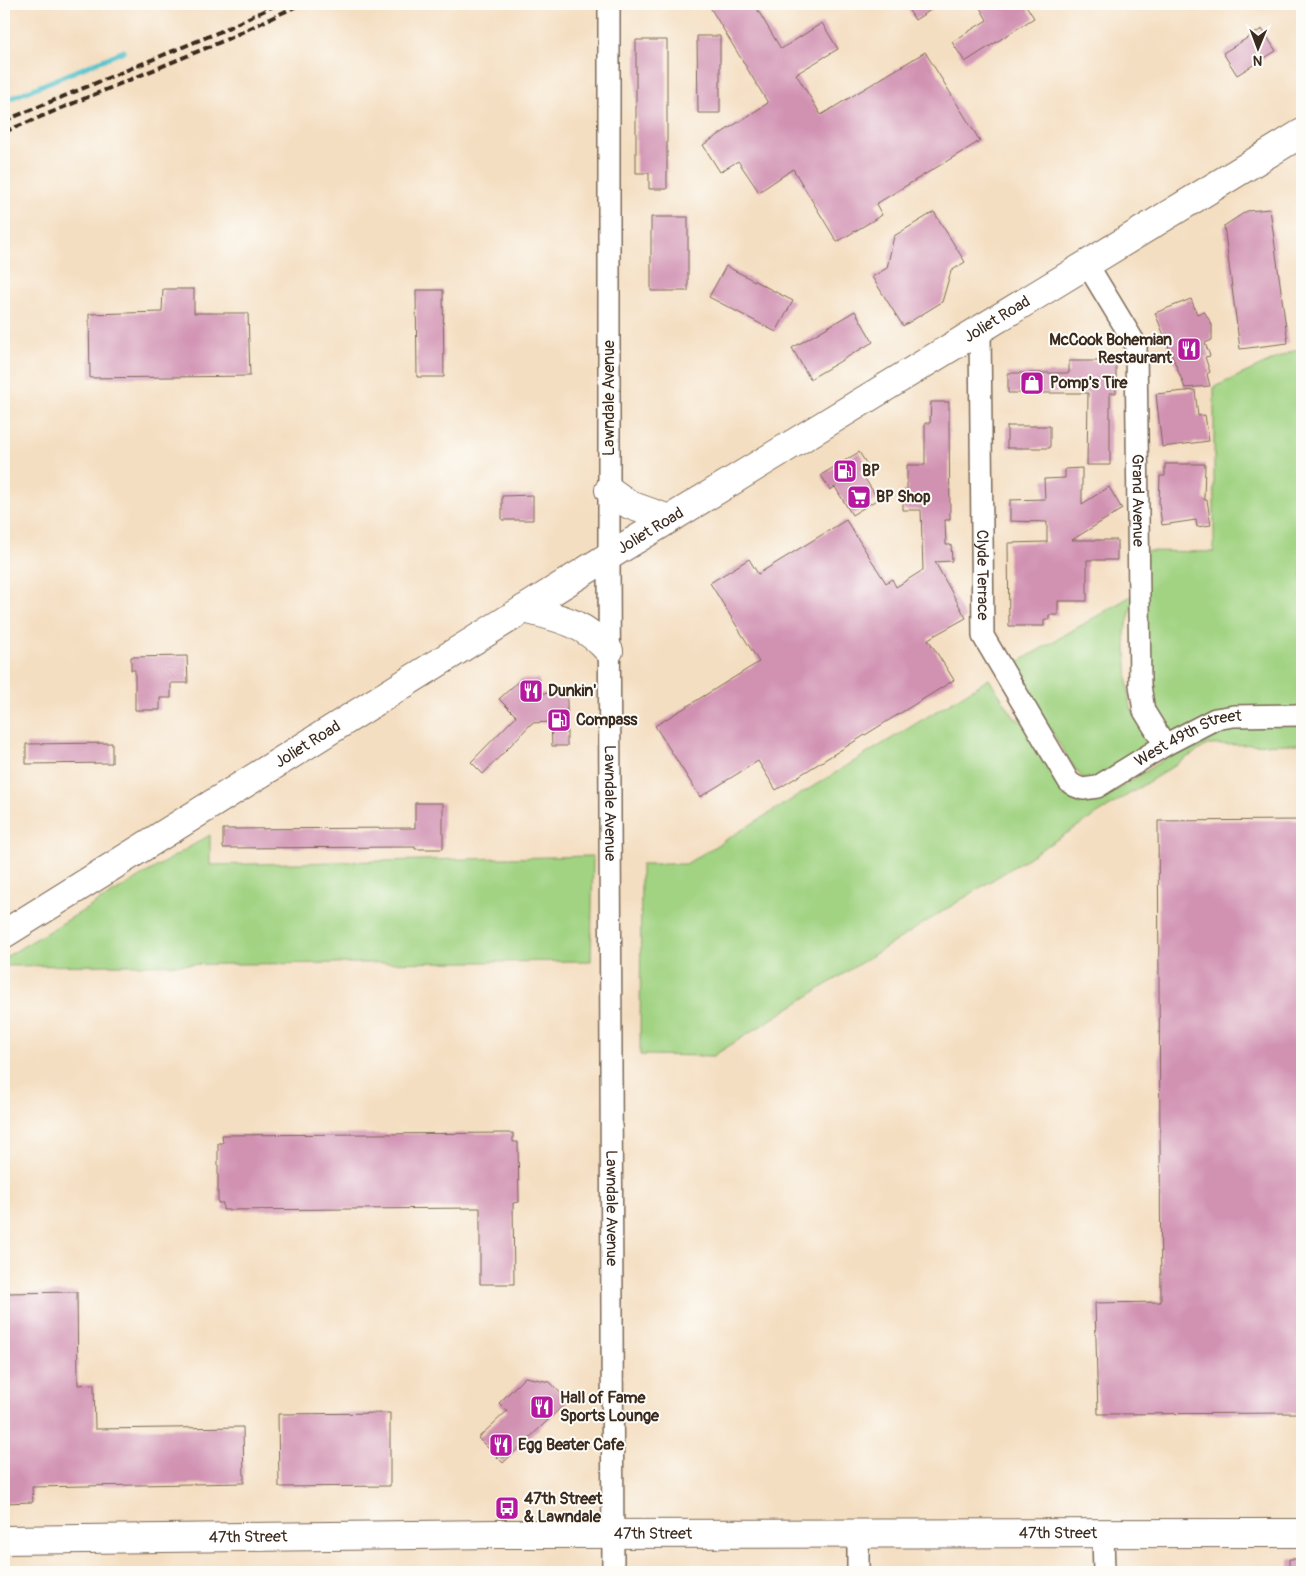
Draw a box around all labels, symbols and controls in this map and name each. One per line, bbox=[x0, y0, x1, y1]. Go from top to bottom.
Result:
north arrow bbox=[1234, 22, 1284, 72]
text: N bbox=[1253, 52, 1263, 69]
street label: Joliet Road bbox=[960, 291, 1034, 347]
place label: McCook Bohemian Restaurant bbox=[1049, 330, 1173, 368]
restaurant icon: McCook Bohemian Restaurant bbox=[1176, 336, 1202, 362]
street label: Lawndale Avenue bbox=[599, 340, 619, 456]
shop icon: Pomp's Tire bbox=[1019, 370, 1045, 396]
place label: Pomp's Tire bbox=[1050, 373, 1129, 393]
street label: Grand Avenue bbox=[1127, 454, 1148, 547]
fuel station icon: BP bbox=[832, 458, 858, 484]
place label: BP bbox=[862, 461, 880, 481]
supermarket icon: BP Shop bbox=[846, 484, 872, 510]
place label: BP Shop bbox=[876, 487, 931, 507]
street label: Joliet Road bbox=[614, 503, 687, 558]
street label: Clyde Terrace bbox=[972, 530, 993, 621]
restaurant icon: Dunkin' bbox=[518, 678, 544, 704]
place label: Dunkin' bbox=[548, 681, 596, 701]
street label: West 49th Street bbox=[1131, 706, 1242, 771]
fuel station icon: Compass bbox=[546, 707, 572, 733]
place label: Compass bbox=[576, 710, 638, 730]
street label: Joliet Road bbox=[271, 716, 344, 772]
street label: Lawndale Avenue bbox=[600, 745, 620, 861]
street label: Lawndale Avenue bbox=[601, 1150, 622, 1266]
place label: Hall of Fame Sports Lounge bbox=[560, 1388, 660, 1426]
restaurant icon: Hall of Fame Sports Lounge bbox=[529, 1394, 555, 1420]
restaurant icon: Egg Beater Cafe bbox=[488, 1432, 514, 1458]
place label: Egg Beater Cafe bbox=[518, 1435, 625, 1455]
place label: 47th Street & Lawndale bbox=[524, 1489, 603, 1527]
bus stop icon: 47th Street & Lawndale bbox=[494, 1495, 520, 1521]
street label: 47th Street bbox=[1019, 1523, 1098, 1543]
street label: 47th Street bbox=[614, 1524, 693, 1544]
street label: 47th Street bbox=[209, 1527, 288, 1548]

